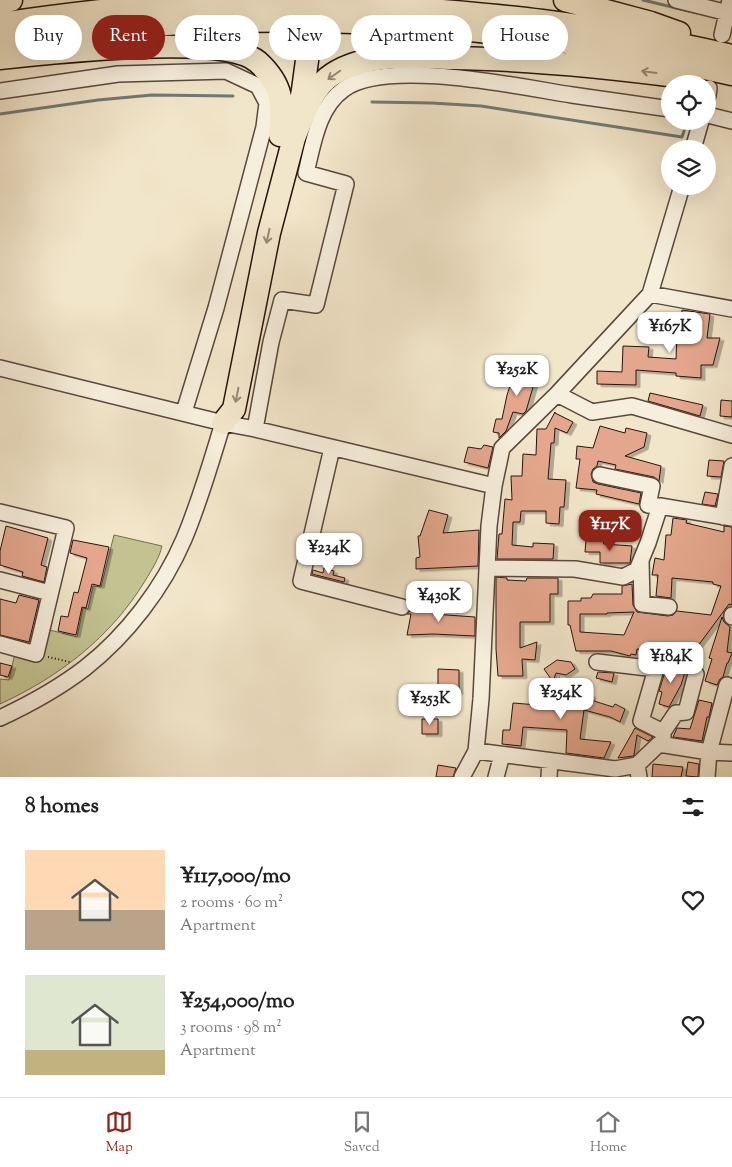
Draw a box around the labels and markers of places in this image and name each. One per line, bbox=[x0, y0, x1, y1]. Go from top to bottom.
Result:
pin: ¥167K bbox=[635, 312, 705, 354]
pin: ¥252K bbox=[482, 354, 552, 397]
pin: ¥117K bbox=[575, 510, 645, 552]
pin: ¥234K bbox=[294, 532, 364, 575]
pin: ¥430K bbox=[404, 580, 474, 623]
pin: ¥184K bbox=[636, 642, 706, 684]
pin: ¥254K bbox=[526, 678, 596, 720]
pin: ¥253K bbox=[395, 684, 465, 726]

